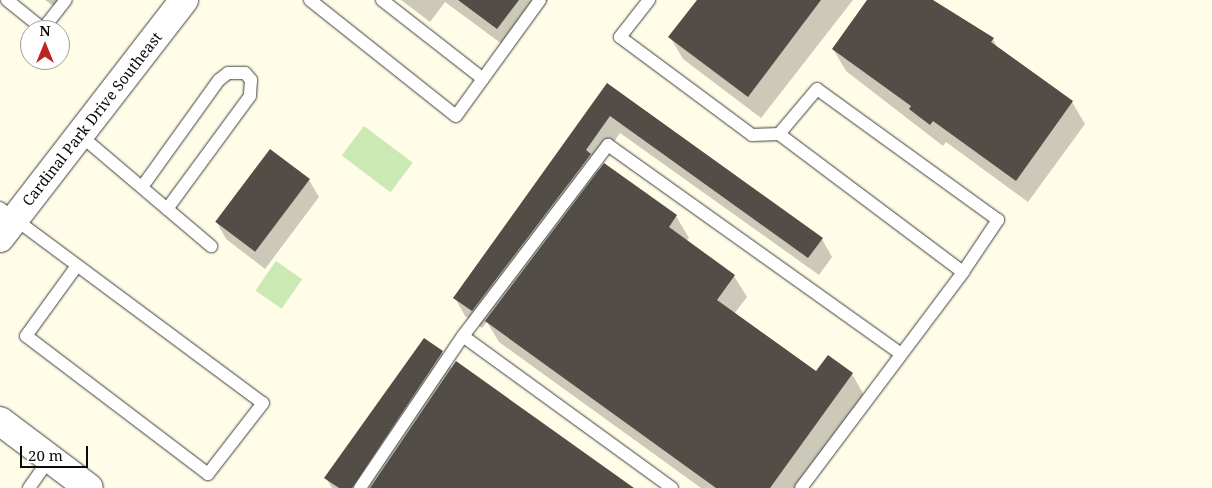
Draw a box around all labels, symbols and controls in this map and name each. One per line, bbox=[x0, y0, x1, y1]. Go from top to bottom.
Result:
north arrow bbox=[20, 20, 70, 70]
text: N bbox=[39, 21, 51, 40]
street label: Cardinal Park Drive Southeast bbox=[19, 28, 165, 210]
scale bar bbox=[22, 436, 90, 468]
text: 20 m bbox=[28, 445, 63, 465]

